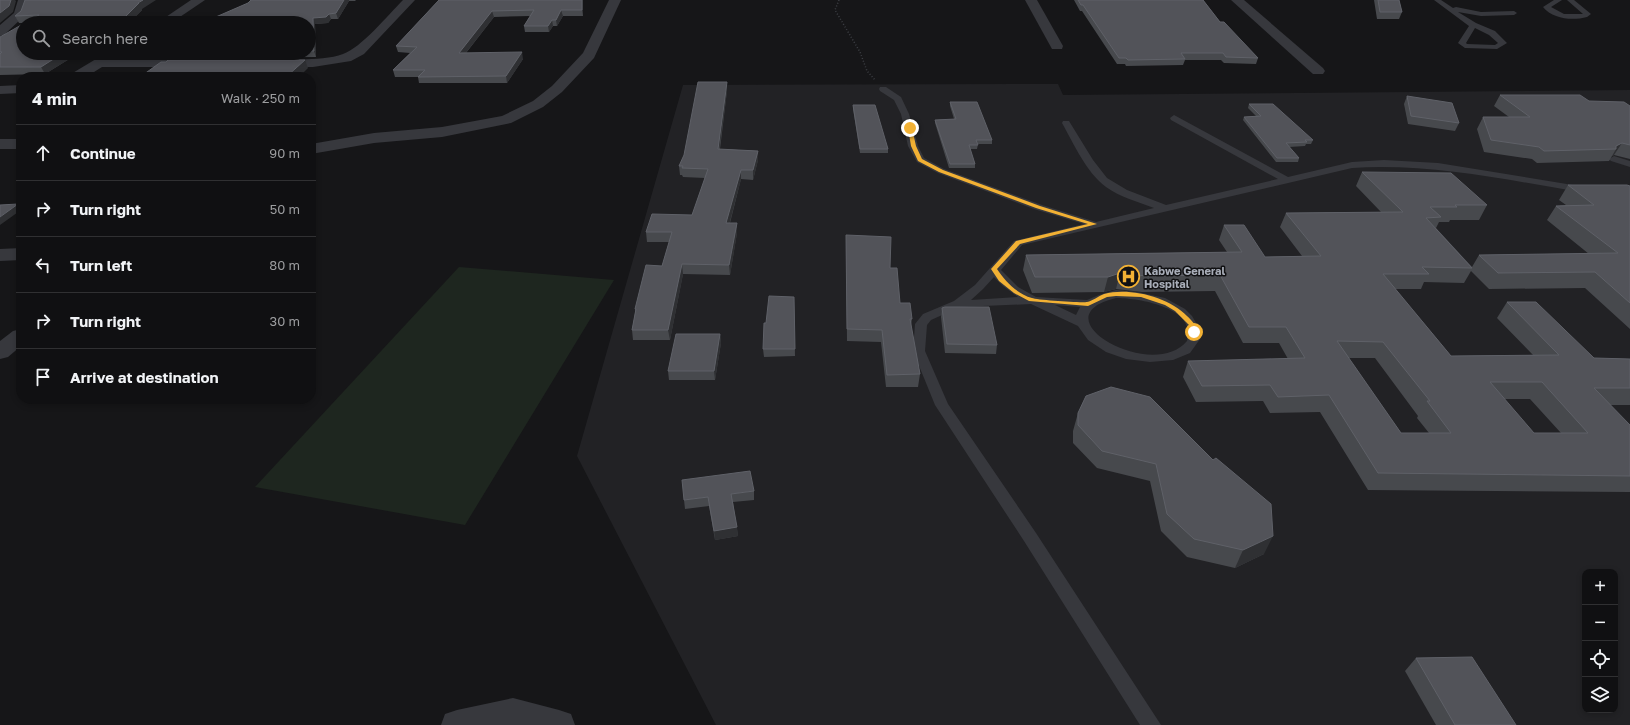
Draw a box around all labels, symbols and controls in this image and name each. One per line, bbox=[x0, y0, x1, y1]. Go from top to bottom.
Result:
search box bbox=[16, 16, 316, 60]
icon: search bbox=[30, 27, 52, 49]
text: Search here bbox=[62, 29, 148, 47]
text: 4 min bbox=[32, 88, 77, 109]
text: Walk · 250 m bbox=[221, 90, 300, 106]
route end bbox=[901, 119, 919, 137]
icon: ahead bbox=[32, 142, 54, 164]
text: Continue bbox=[70, 144, 136, 162]
text: 90 m bbox=[269, 145, 300, 161]
icon: right bbox=[32, 198, 54, 220]
text: Turn right bbox=[70, 200, 141, 218]
text: 50 m bbox=[270, 201, 300, 217]
icon: left bbox=[32, 254, 54, 276]
text: Turn left bbox=[70, 256, 132, 274]
text: 80 m bbox=[269, 257, 300, 273]
hospital icon: Kabwe General Hospital bbox=[1116, 263, 1142, 289]
place label: Kabwe General Hospital bbox=[1144, 264, 1225, 290]
icon: right bbox=[32, 310, 54, 332]
text: Turn right bbox=[70, 312, 141, 330]
text: 30 m bbox=[270, 313, 300, 329]
route start bbox=[1185, 323, 1203, 341]
icon: arrive bbox=[32, 366, 54, 388]
text: Arrive at destination bbox=[70, 368, 219, 386]
map controls bbox=[1582, 569, 1618, 713]
button: + bbox=[1582, 569, 1618, 605]
button: − bbox=[1582, 605, 1618, 641]
button: locate bbox=[1582, 641, 1618, 677]
button: layers bbox=[1582, 677, 1618, 713]

